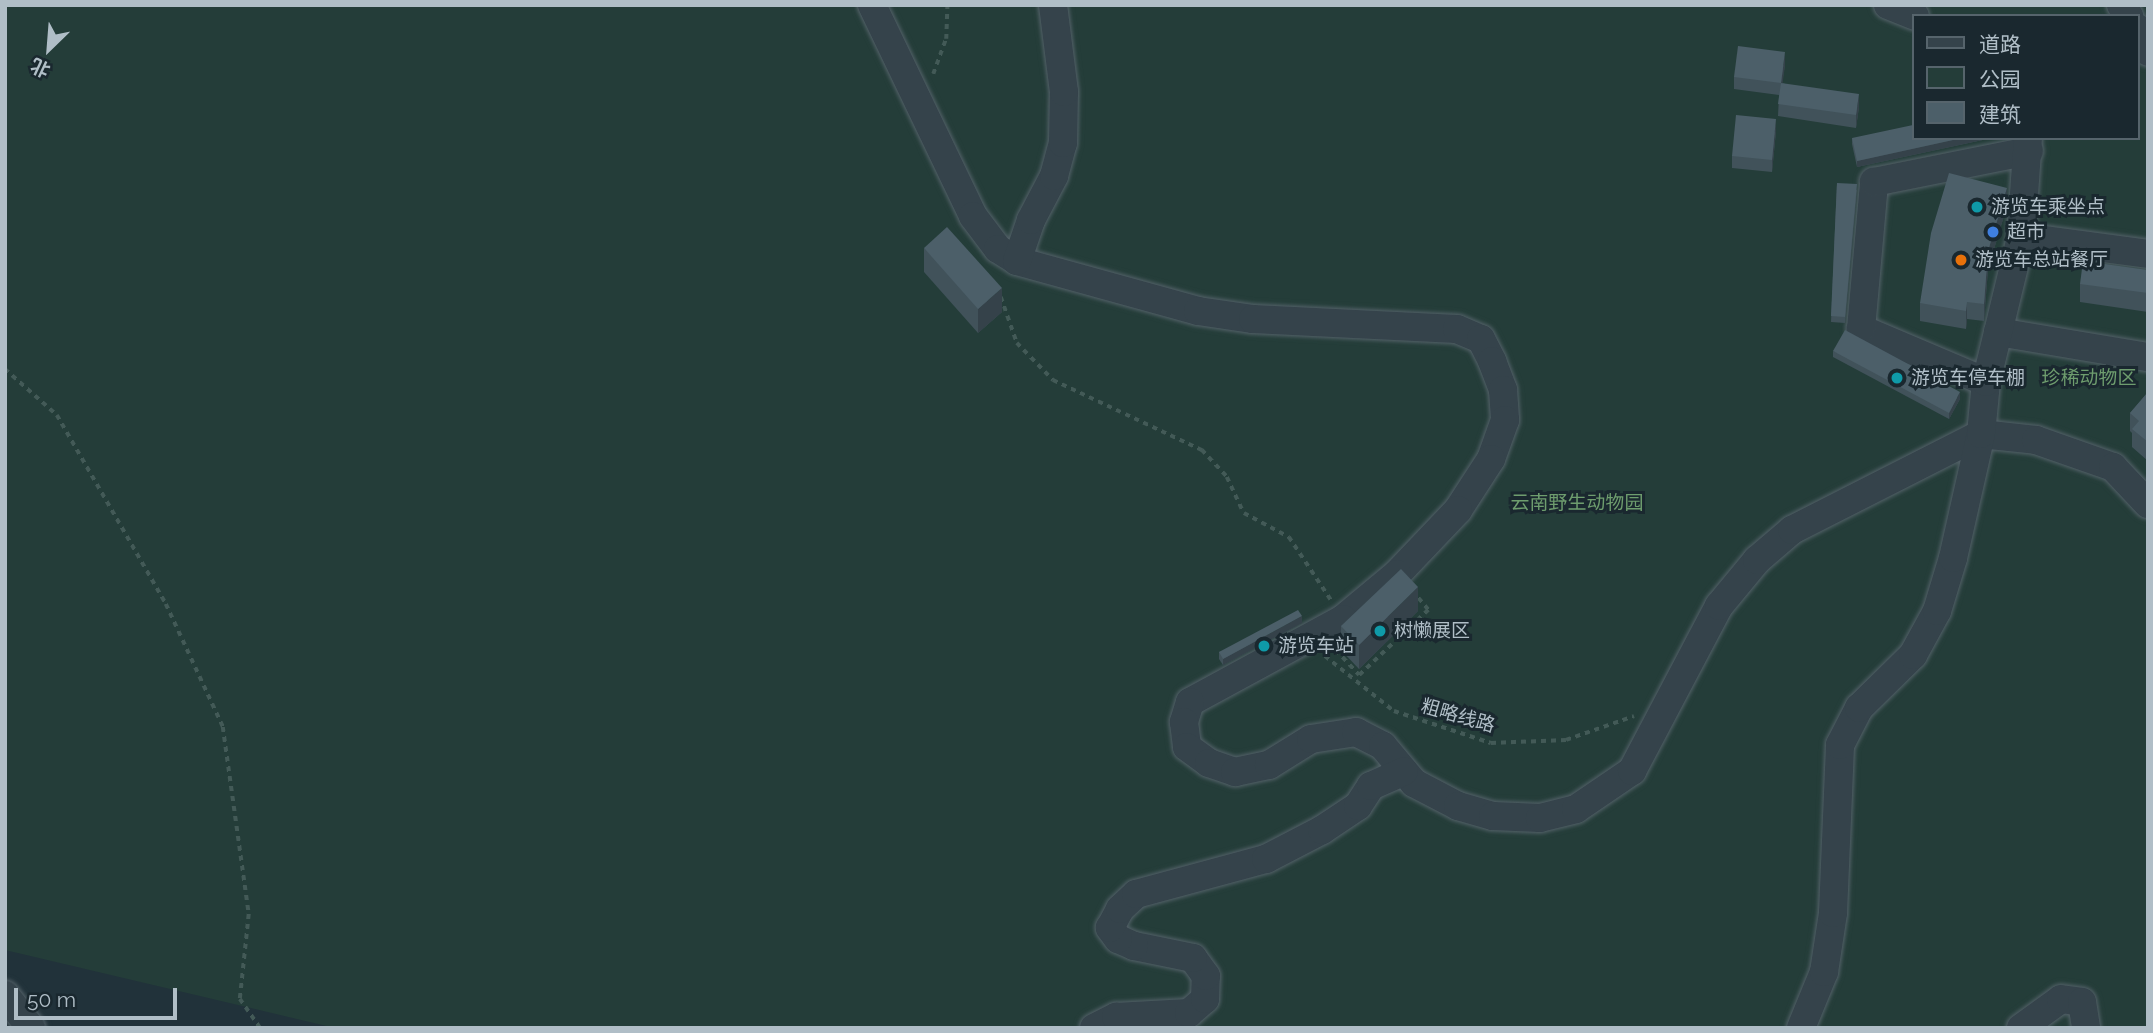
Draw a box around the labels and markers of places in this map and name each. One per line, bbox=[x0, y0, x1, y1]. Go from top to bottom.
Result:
place label: 游览车乘坐点 bbox=[1991, 196, 2105, 218]
marker: 游览车乘坐点 bbox=[1969, 199, 1985, 215]
place label: 超市 bbox=[2007, 221, 2045, 243]
marker: 超市 bbox=[1985, 224, 2001, 240]
place label: 游览车总站餐厅 bbox=[1975, 249, 2108, 271]
marker: 游览车总站餐厅 bbox=[1953, 252, 1969, 268]
place label: 游览车停车棚 bbox=[1911, 367, 2025, 389]
marker: 游览车停车棚 bbox=[1889, 370, 1905, 386]
place label: 树懒展区 bbox=[1394, 620, 1470, 642]
marker: 树懒展区 bbox=[1372, 623, 1388, 639]
place label: 游览车站 bbox=[1278, 635, 1354, 657]
marker: 游览车站 bbox=[1256, 638, 1272, 654]

